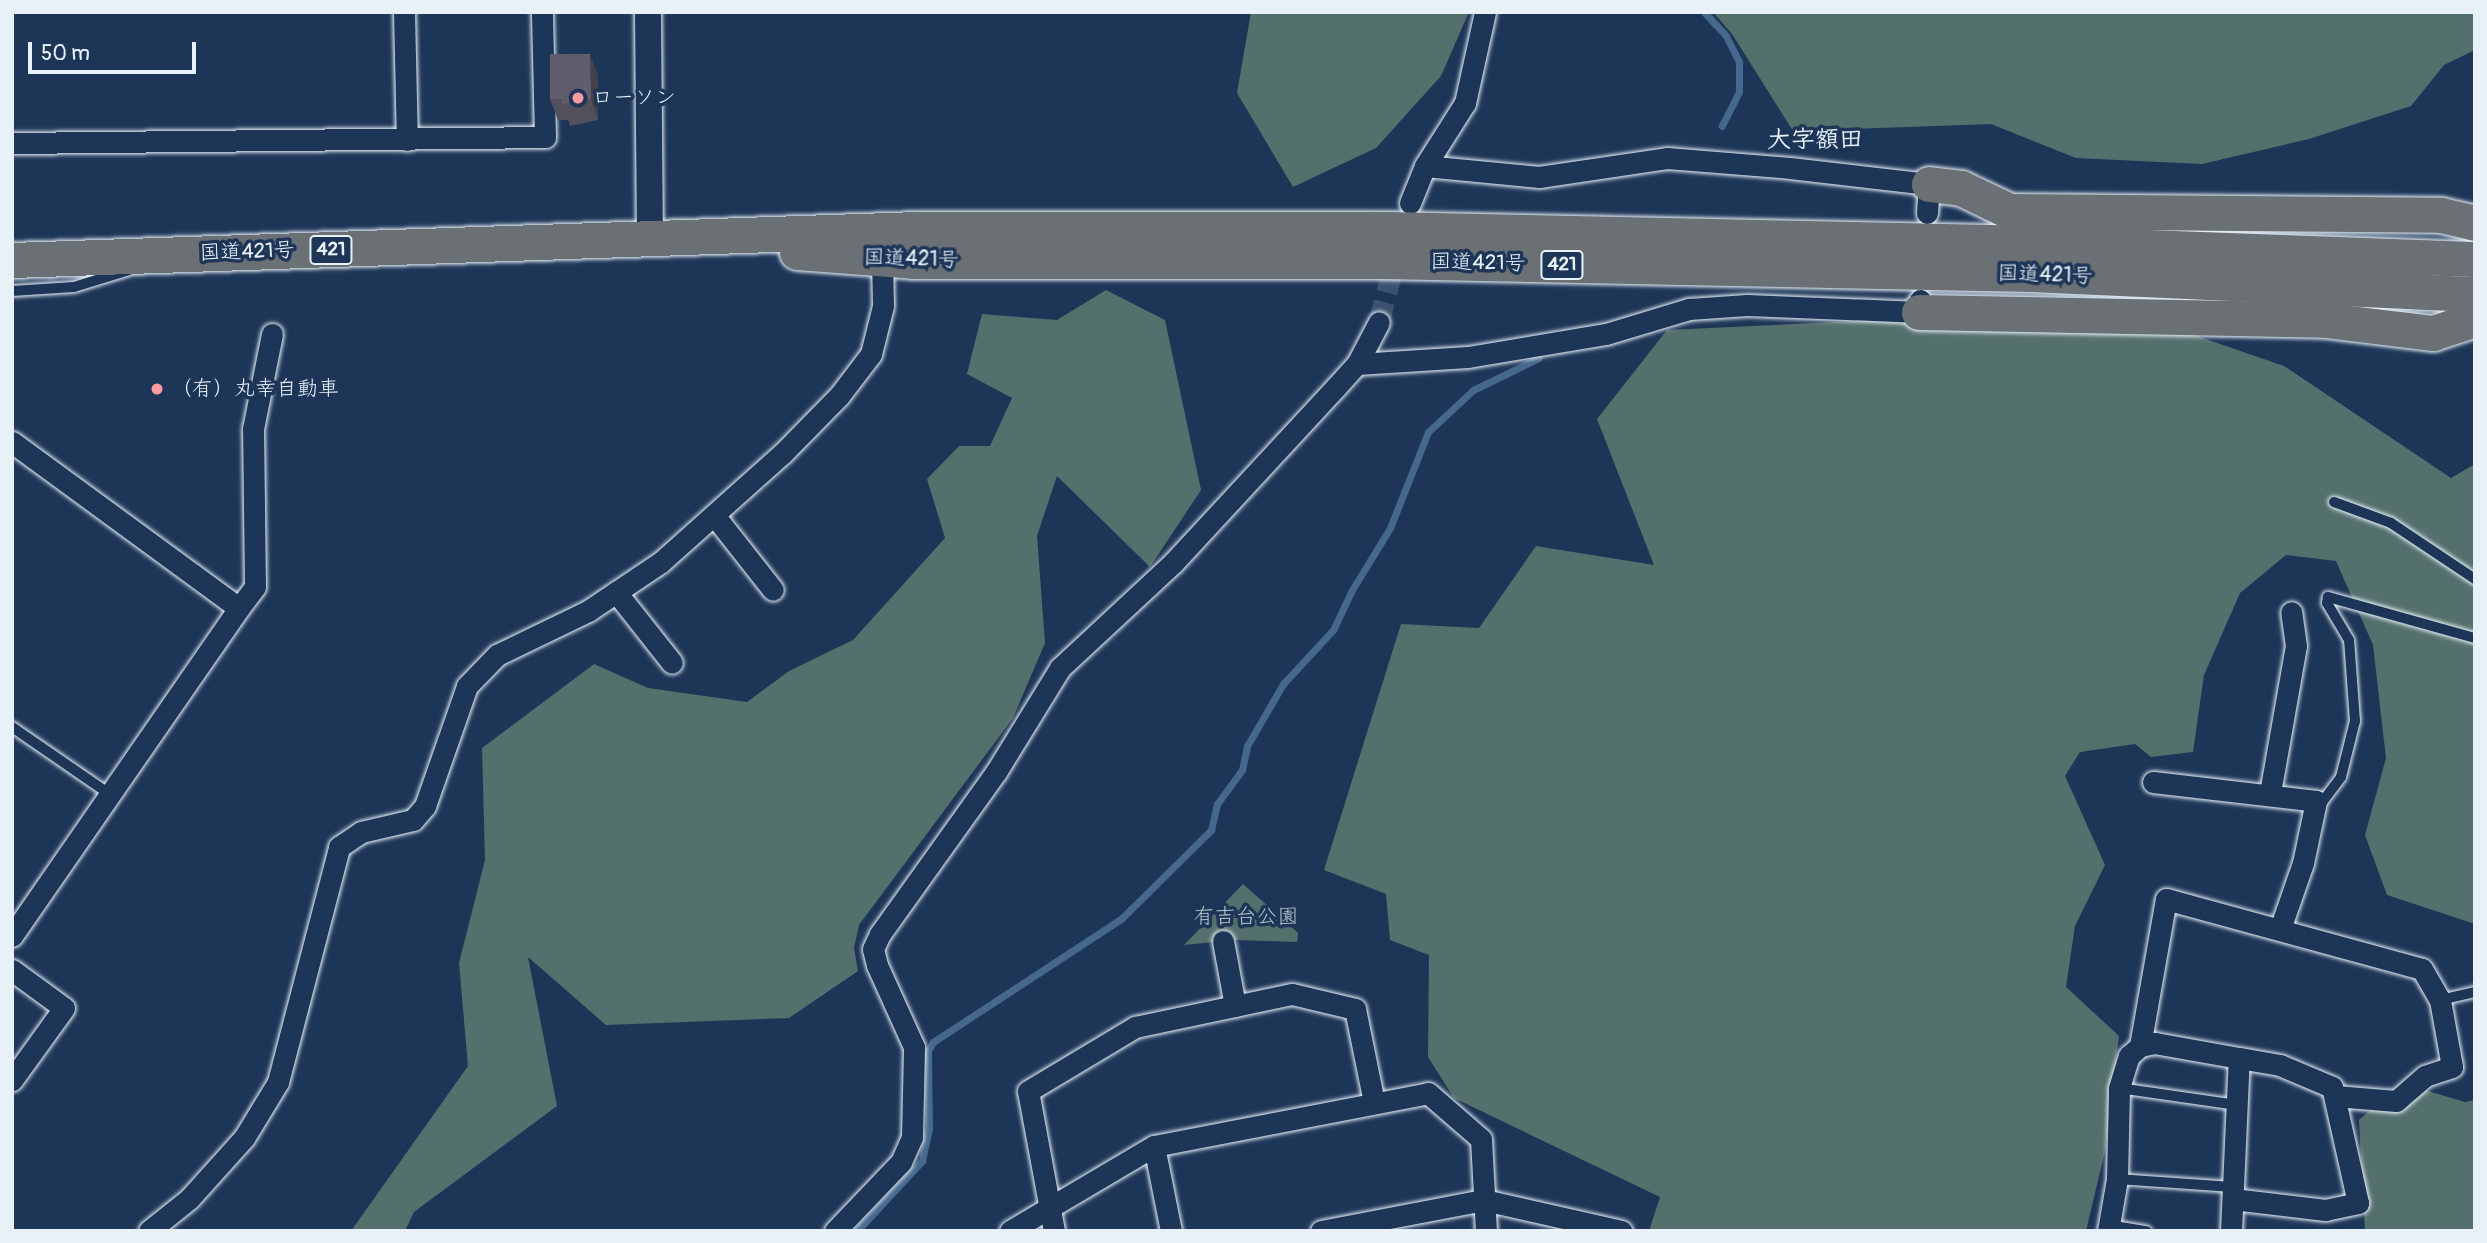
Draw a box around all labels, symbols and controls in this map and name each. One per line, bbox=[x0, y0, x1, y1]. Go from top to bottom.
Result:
scale bar bbox=[32, 28, 200, 72]
text: 50 m bbox=[41, 40, 90, 67]
place label: ローソン bbox=[592, 85, 676, 111]
marker: ローソン bbox=[570, 90, 586, 106]
district label: 大字額田 bbox=[1767, 126, 1863, 154]
road number: 421 bbox=[308, 234, 354, 266]
street label: 国道421号 bbox=[199, 238, 295, 266]
street label: 国道421号 bbox=[863, 245, 959, 273]
road number: 421 bbox=[1539, 249, 1585, 280]
street label: 国道421号 bbox=[1430, 250, 1526, 276]
street label: 国道421号 bbox=[1997, 261, 2093, 289]
place label: （有）丸幸自動車 bbox=[171, 376, 339, 402]
marker: （有）丸幸自動車 bbox=[149, 381, 165, 397]
park label: 有吉台公園 bbox=[1194, 904, 1298, 930]

